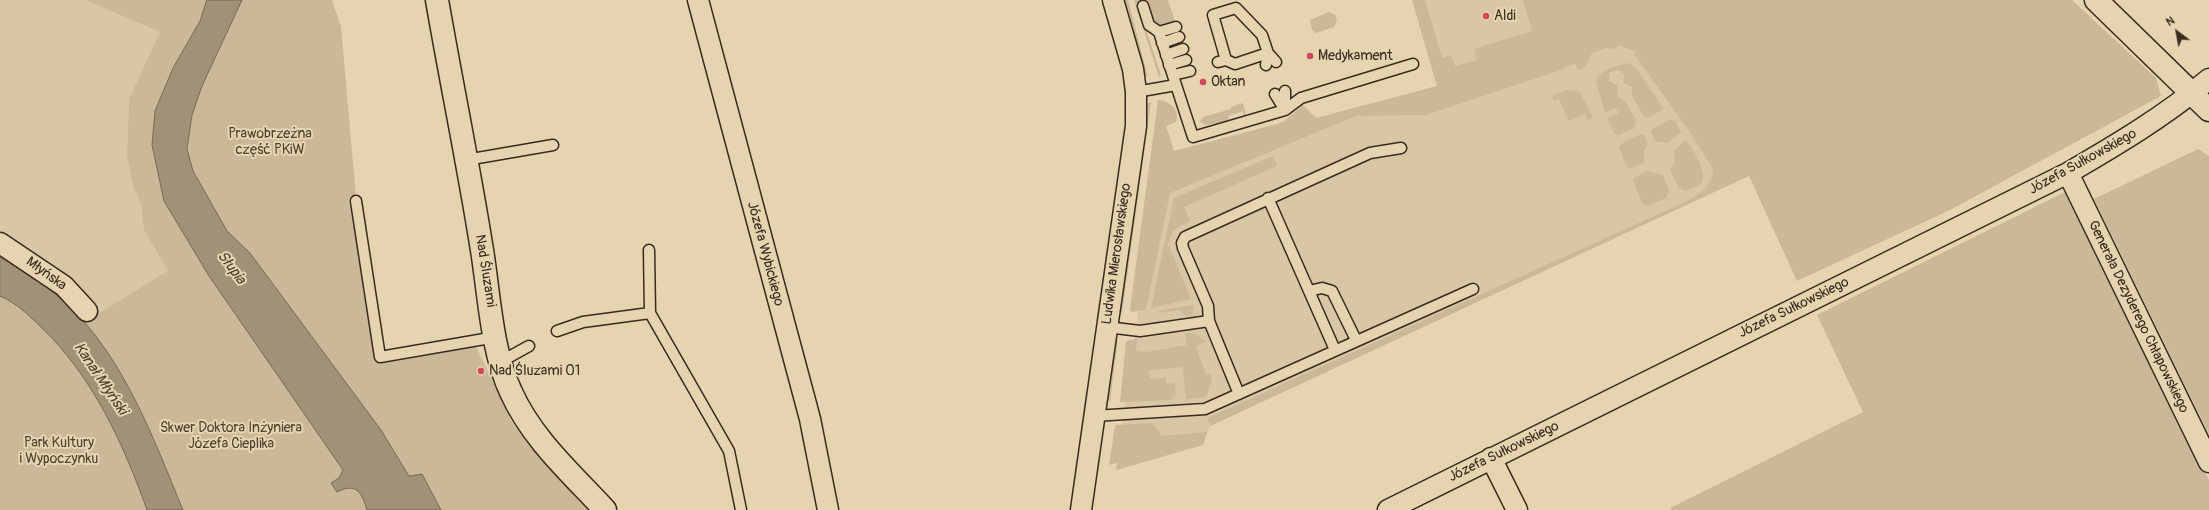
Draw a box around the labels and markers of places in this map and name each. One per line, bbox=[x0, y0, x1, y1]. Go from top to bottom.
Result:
place label: Aldi bbox=[1494, 8, 1516, 24]
marker: Aldi bbox=[1481, 11, 1491, 21]
place label: Medykament bbox=[1318, 48, 1393, 64]
marker: Medykament bbox=[1305, 51, 1315, 61]
place label: Oktan bbox=[1211, 74, 1245, 90]
marker: Oktan bbox=[1198, 77, 1208, 87]
place label: Nad Śluzami 01 bbox=[489, 363, 580, 379]
marker: Nad Śluzami 01 bbox=[476, 366, 486, 376]

